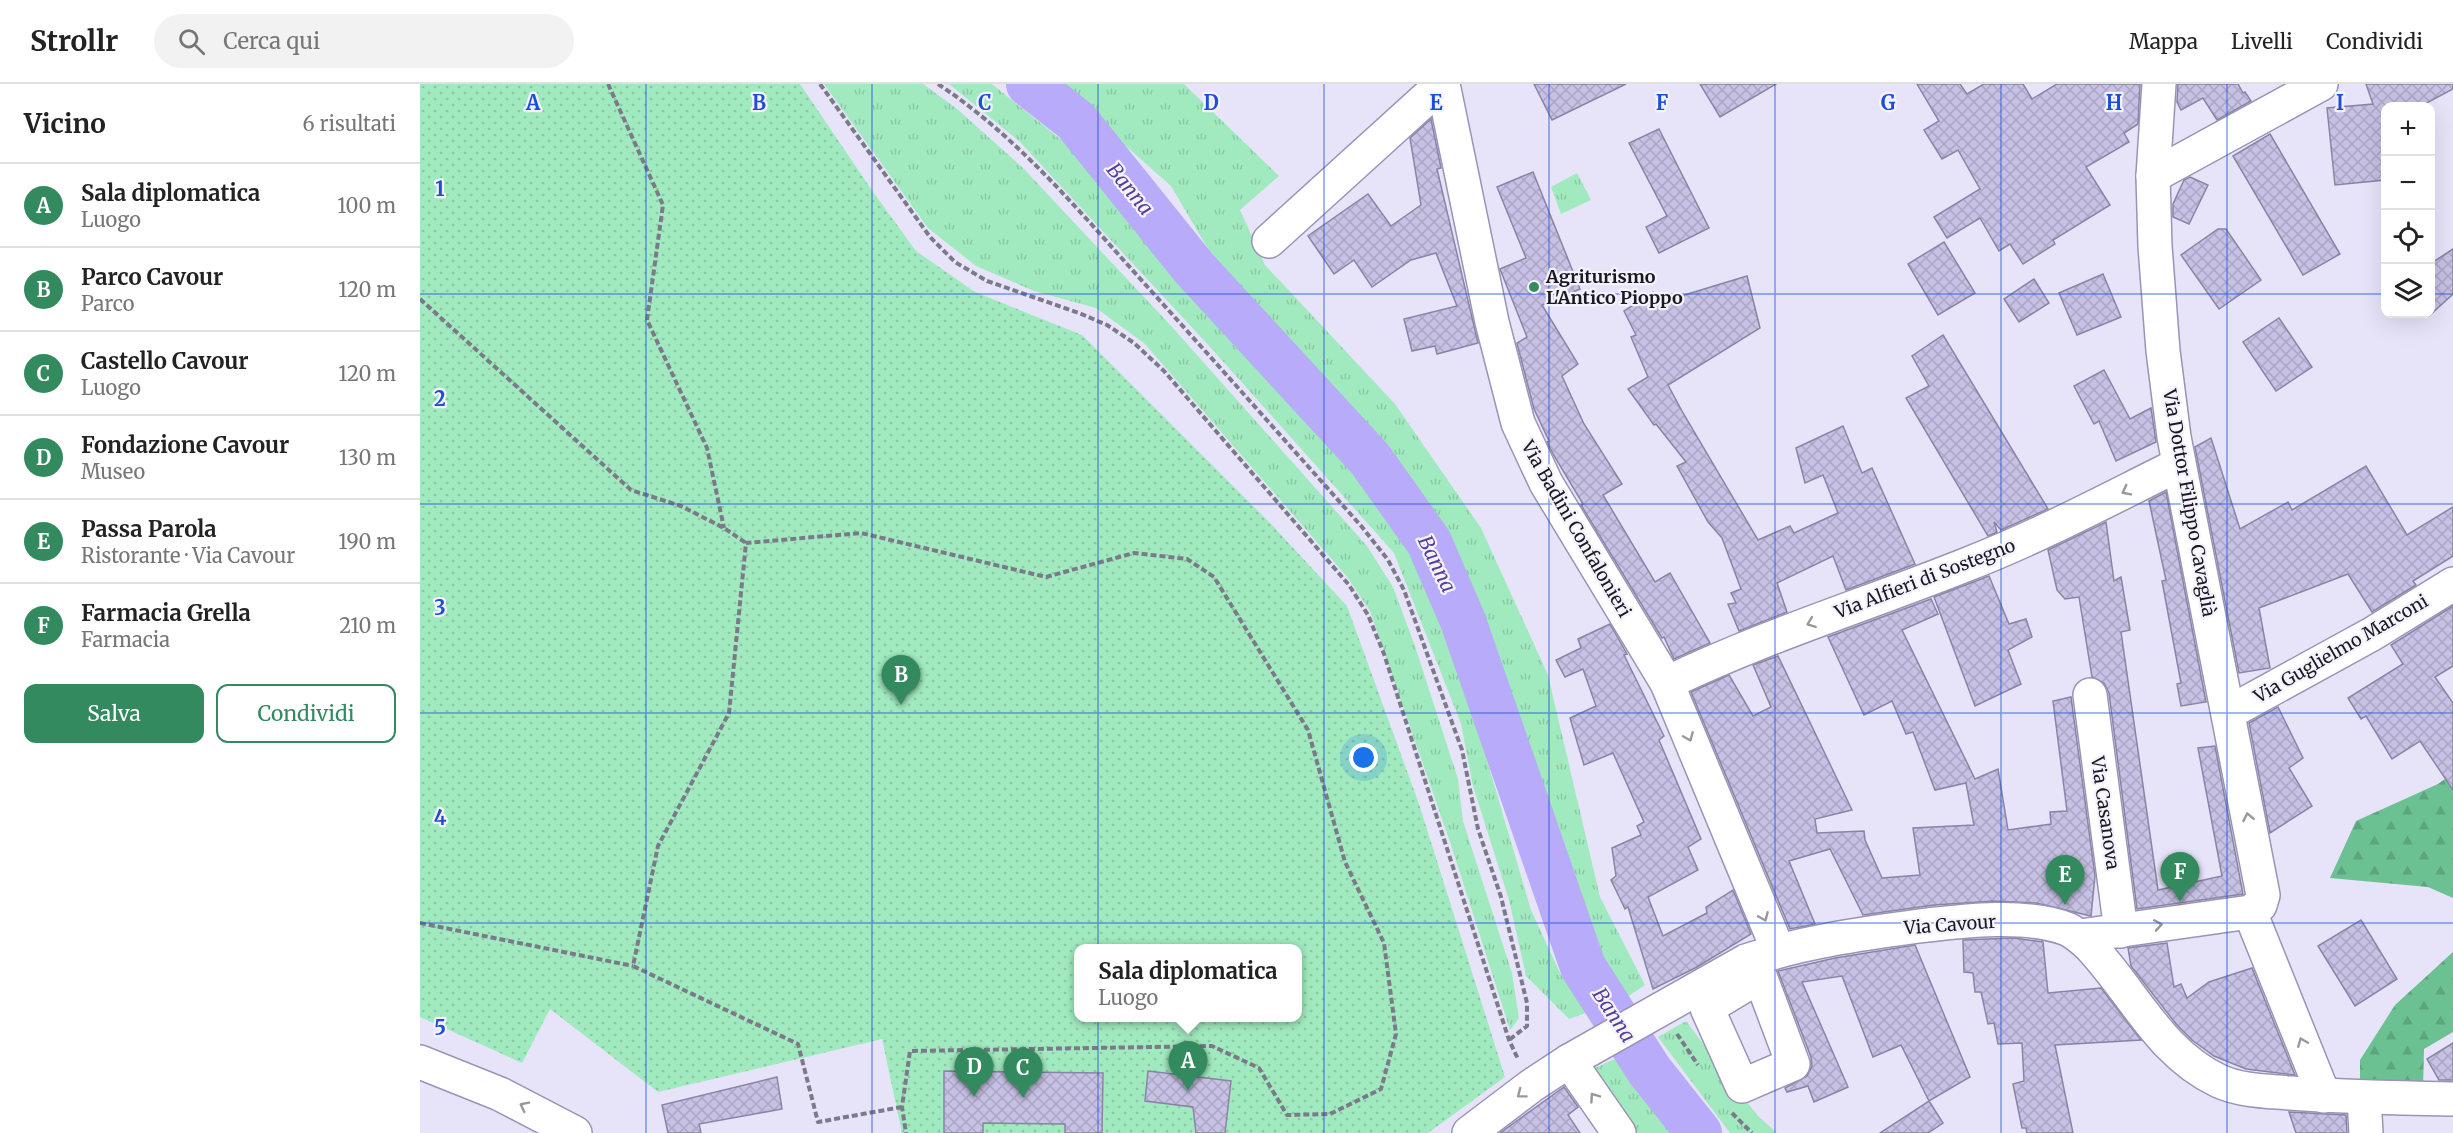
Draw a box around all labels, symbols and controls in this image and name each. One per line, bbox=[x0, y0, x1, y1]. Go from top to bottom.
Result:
search box bbox=[154, 14, 574, 68]
text: Strollr bbox=[30, 23, 118, 59]
icon: search bbox=[175, 25, 208, 58]
text: Cerca qui bbox=[223, 27, 320, 55]
text: Mappa bbox=[2129, 28, 2198, 55]
text: Livelli bbox=[2231, 28, 2293, 55]
text: Condividi bbox=[2326, 28, 2423, 55]
text: A bbox=[525, 90, 541, 115]
text: B bbox=[752, 90, 766, 115]
text: C bbox=[978, 90, 992, 115]
text: D bbox=[1203, 90, 1219, 115]
text: E bbox=[1429, 90, 1443, 115]
text: F bbox=[1656, 90, 1669, 115]
text: G bbox=[1881, 90, 1896, 115]
text: H bbox=[2106, 90, 2122, 115]
text: I bbox=[2336, 90, 2344, 115]
map controls bbox=[2381, 102, 2435, 318]
button: + bbox=[2381, 102, 2435, 156]
text: Vicino bbox=[24, 107, 106, 140]
text: 6 risultati bbox=[303, 111, 396, 136]
button: − bbox=[2381, 156, 2435, 210]
water label: Banna bbox=[1102, 157, 1159, 220]
text: 1 bbox=[435, 176, 445, 201]
text: Sala diplomatica bbox=[81, 179, 260, 207]
text: A bbox=[36, 193, 51, 218]
text: 100 m bbox=[337, 193, 396, 218]
text: Luogo bbox=[81, 207, 141, 232]
button: locate bbox=[2381, 210, 2435, 264]
text: Parco Cavour bbox=[81, 263, 223, 291]
button: layers bbox=[2381, 264, 2435, 318]
place label: Agriturismo L'Antico Pioppo bbox=[1545, 265, 1683, 309]
text: B bbox=[37, 277, 50, 302]
text: 120 m bbox=[338, 277, 396, 302]
marker: Agriturismo L'Antico Pioppo bbox=[1527, 280, 1541, 294]
text: Parco bbox=[81, 291, 134, 316]
text: Castello Cavour bbox=[81, 347, 248, 375]
text: C bbox=[37, 361, 50, 386]
text: 120 m bbox=[338, 361, 396, 386]
text: Luogo bbox=[81, 375, 141, 400]
text: 2 bbox=[434, 386, 446, 411]
street label: Via Dottor Filippo Cavaglià bbox=[2158, 386, 2221, 619]
text: Fondazione Cavour bbox=[81, 431, 289, 459]
street label: Via Badini Confalonieri bbox=[1516, 435, 1637, 621]
text: D bbox=[36, 445, 51, 470]
text: 130 m bbox=[339, 445, 396, 470]
text: Museo bbox=[81, 459, 145, 484]
one-way arrow bbox=[2121, 484, 2132, 495]
text: Passa Parola bbox=[81, 515, 217, 543]
text: E bbox=[37, 529, 50, 554]
text: 190 m bbox=[338, 529, 396, 554]
water label: Banna bbox=[1413, 531, 1462, 596]
street label: Via Alfieri di Sostegno bbox=[1830, 533, 2018, 624]
text: Ristorante · Via Cavour bbox=[81, 543, 295, 568]
street label: Via Guglielmo Marconi bbox=[2249, 589, 2432, 708]
text: 3 bbox=[434, 595, 446, 620]
text: Farmacia Grella bbox=[81, 599, 251, 627]
text: F bbox=[37, 613, 50, 638]
text: 210 m bbox=[339, 613, 396, 638]
one-way arrow bbox=[1806, 616, 1816, 629]
text: Farmacia bbox=[81, 627, 170, 652]
pin: B bbox=[882, 656, 920, 705]
button: Salva bbox=[24, 684, 204, 743]
button: Condividi bbox=[216, 684, 396, 743]
one-way arrow bbox=[1682, 730, 1694, 741]
your location bbox=[1349, 743, 1378, 772]
street label: Via Casanova bbox=[2086, 754, 2125, 871]
text: 4 bbox=[434, 805, 447, 830]
one-way arrow bbox=[2242, 812, 2255, 822]
pin: F bbox=[2160, 852, 2200, 902]
pin: E bbox=[2046, 856, 2084, 905]
one-way arrow bbox=[1757, 910, 1769, 921]
street label: Via Cavour bbox=[1902, 910, 1997, 939]
one-way arrow bbox=[2153, 919, 2163, 932]
popup bbox=[1074, 944, 1302, 1022]
text: Sala diplomatica bbox=[1098, 957, 1278, 985]
water label: Banna bbox=[1588, 983, 1641, 1047]
text: Luogo bbox=[1098, 985, 1158, 1010]
text: 5 bbox=[434, 1015, 446, 1040]
one-way arrow bbox=[2297, 1037, 2309, 1048]
pin: A bbox=[1168, 1042, 1208, 1091]
pin: D bbox=[954, 1048, 994, 1097]
pin: C bbox=[1004, 1048, 1042, 1098]
one-way arrow bbox=[1516, 1087, 1527, 1098]
one-way arrow bbox=[1590, 1093, 1601, 1104]
one-way arrow bbox=[519, 1102, 530, 1113]

